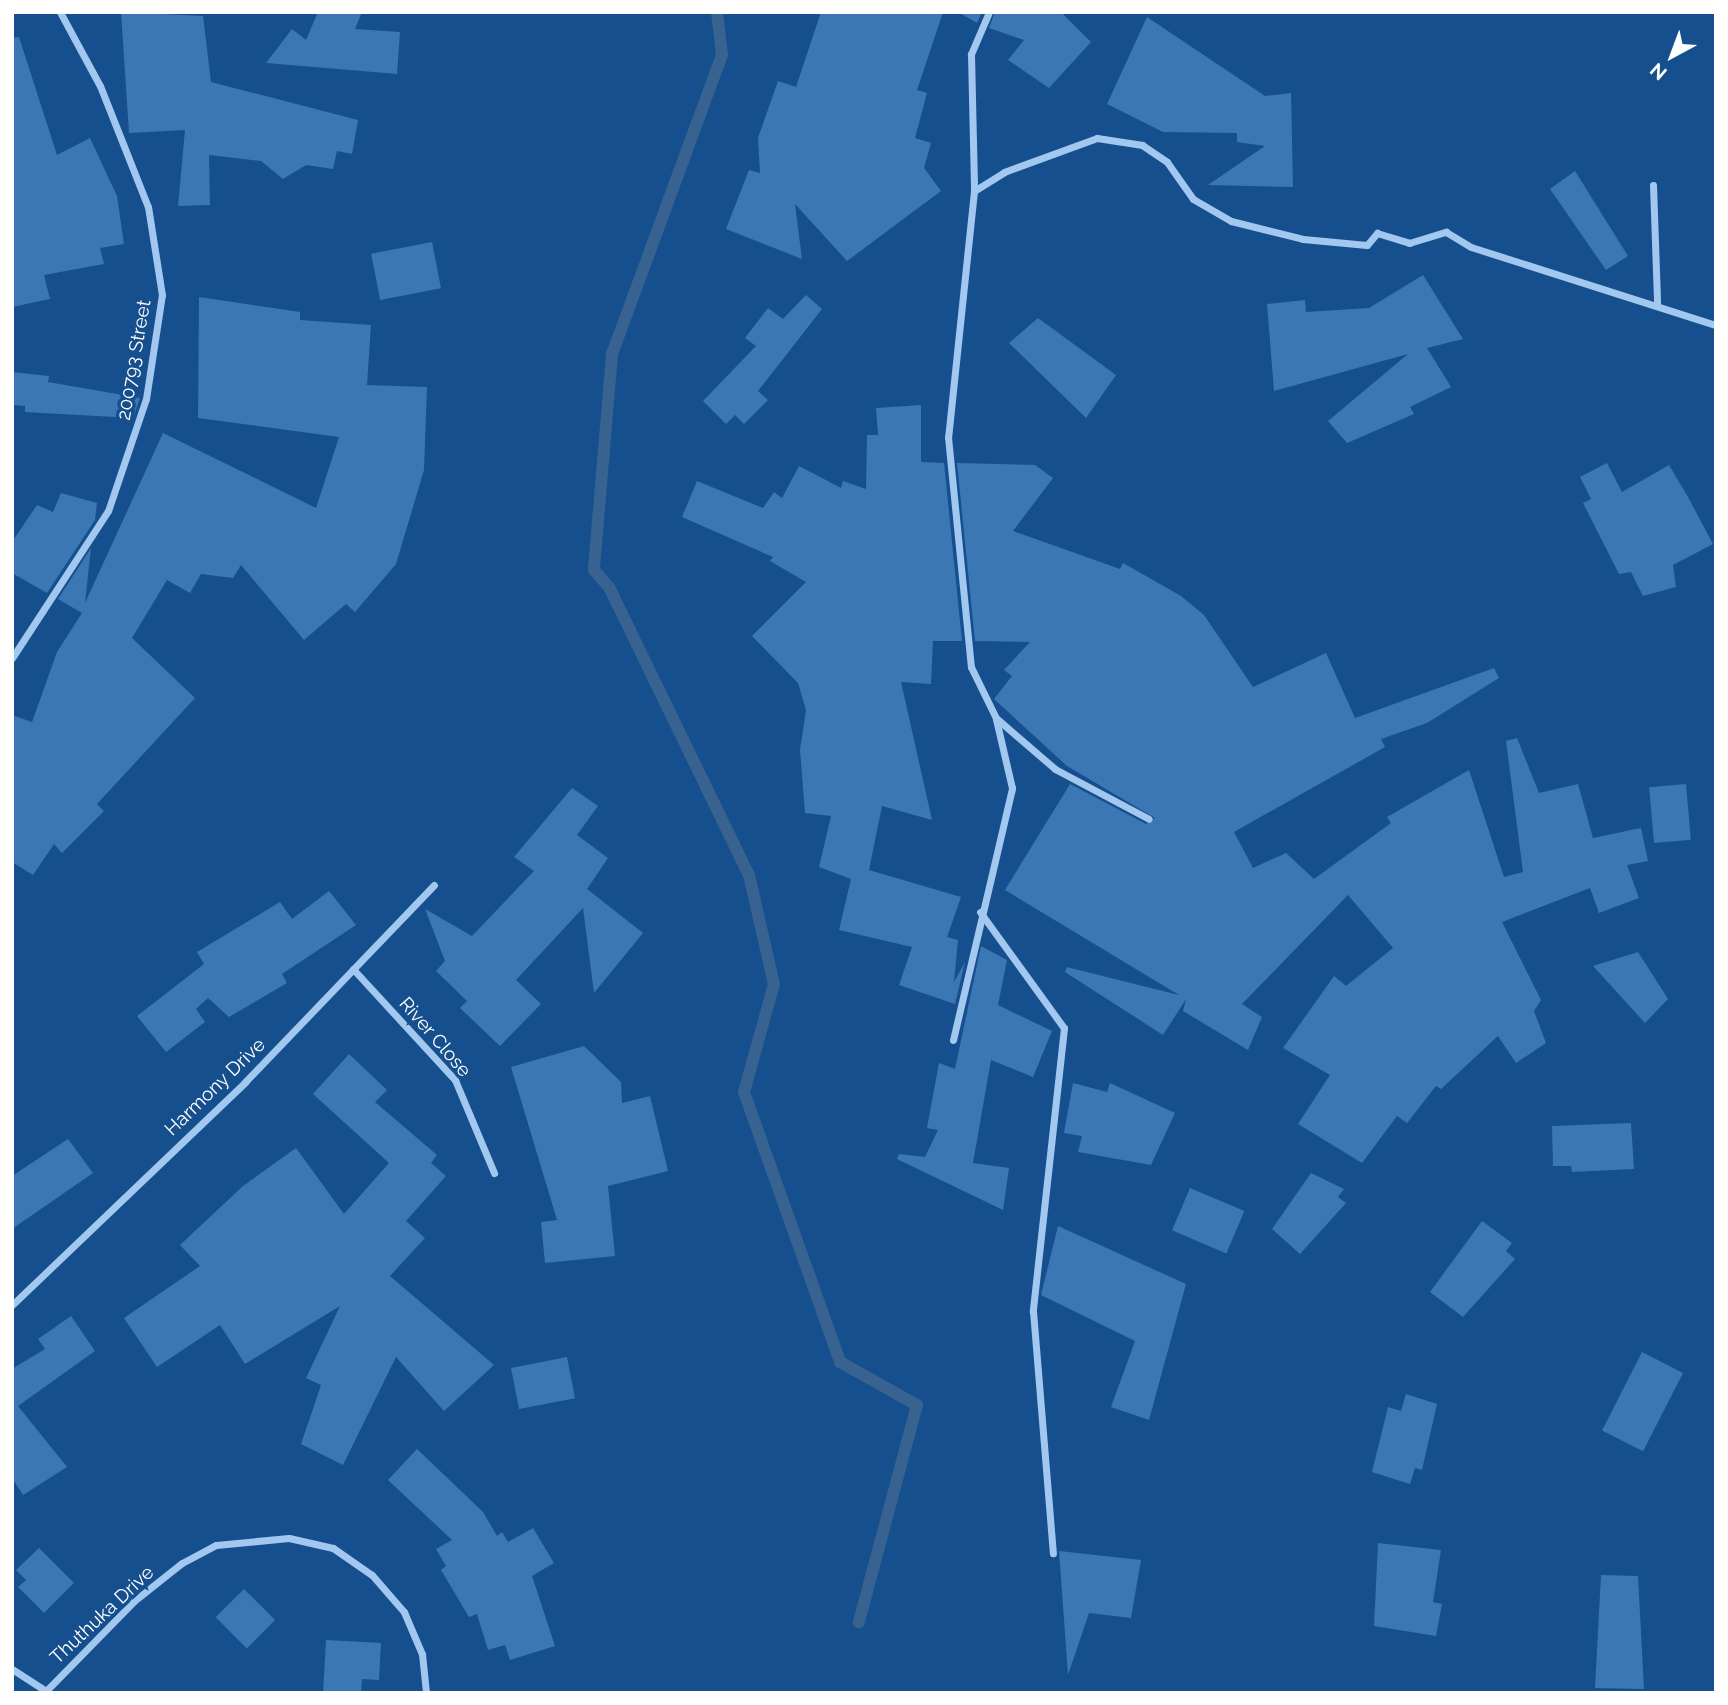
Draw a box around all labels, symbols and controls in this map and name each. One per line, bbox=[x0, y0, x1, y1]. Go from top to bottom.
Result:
north arrow bbox=[1637, 21, 1707, 91]
text: N bbox=[1646, 59, 1671, 85]
street label: 200793 Street bbox=[112, 298, 156, 422]
street label: River Close bbox=[394, 992, 476, 1082]
street label: Harmony Drive bbox=[160, 1033, 270, 1141]
street label: Thuthuka Drive bbox=[46, 1561, 158, 1669]

